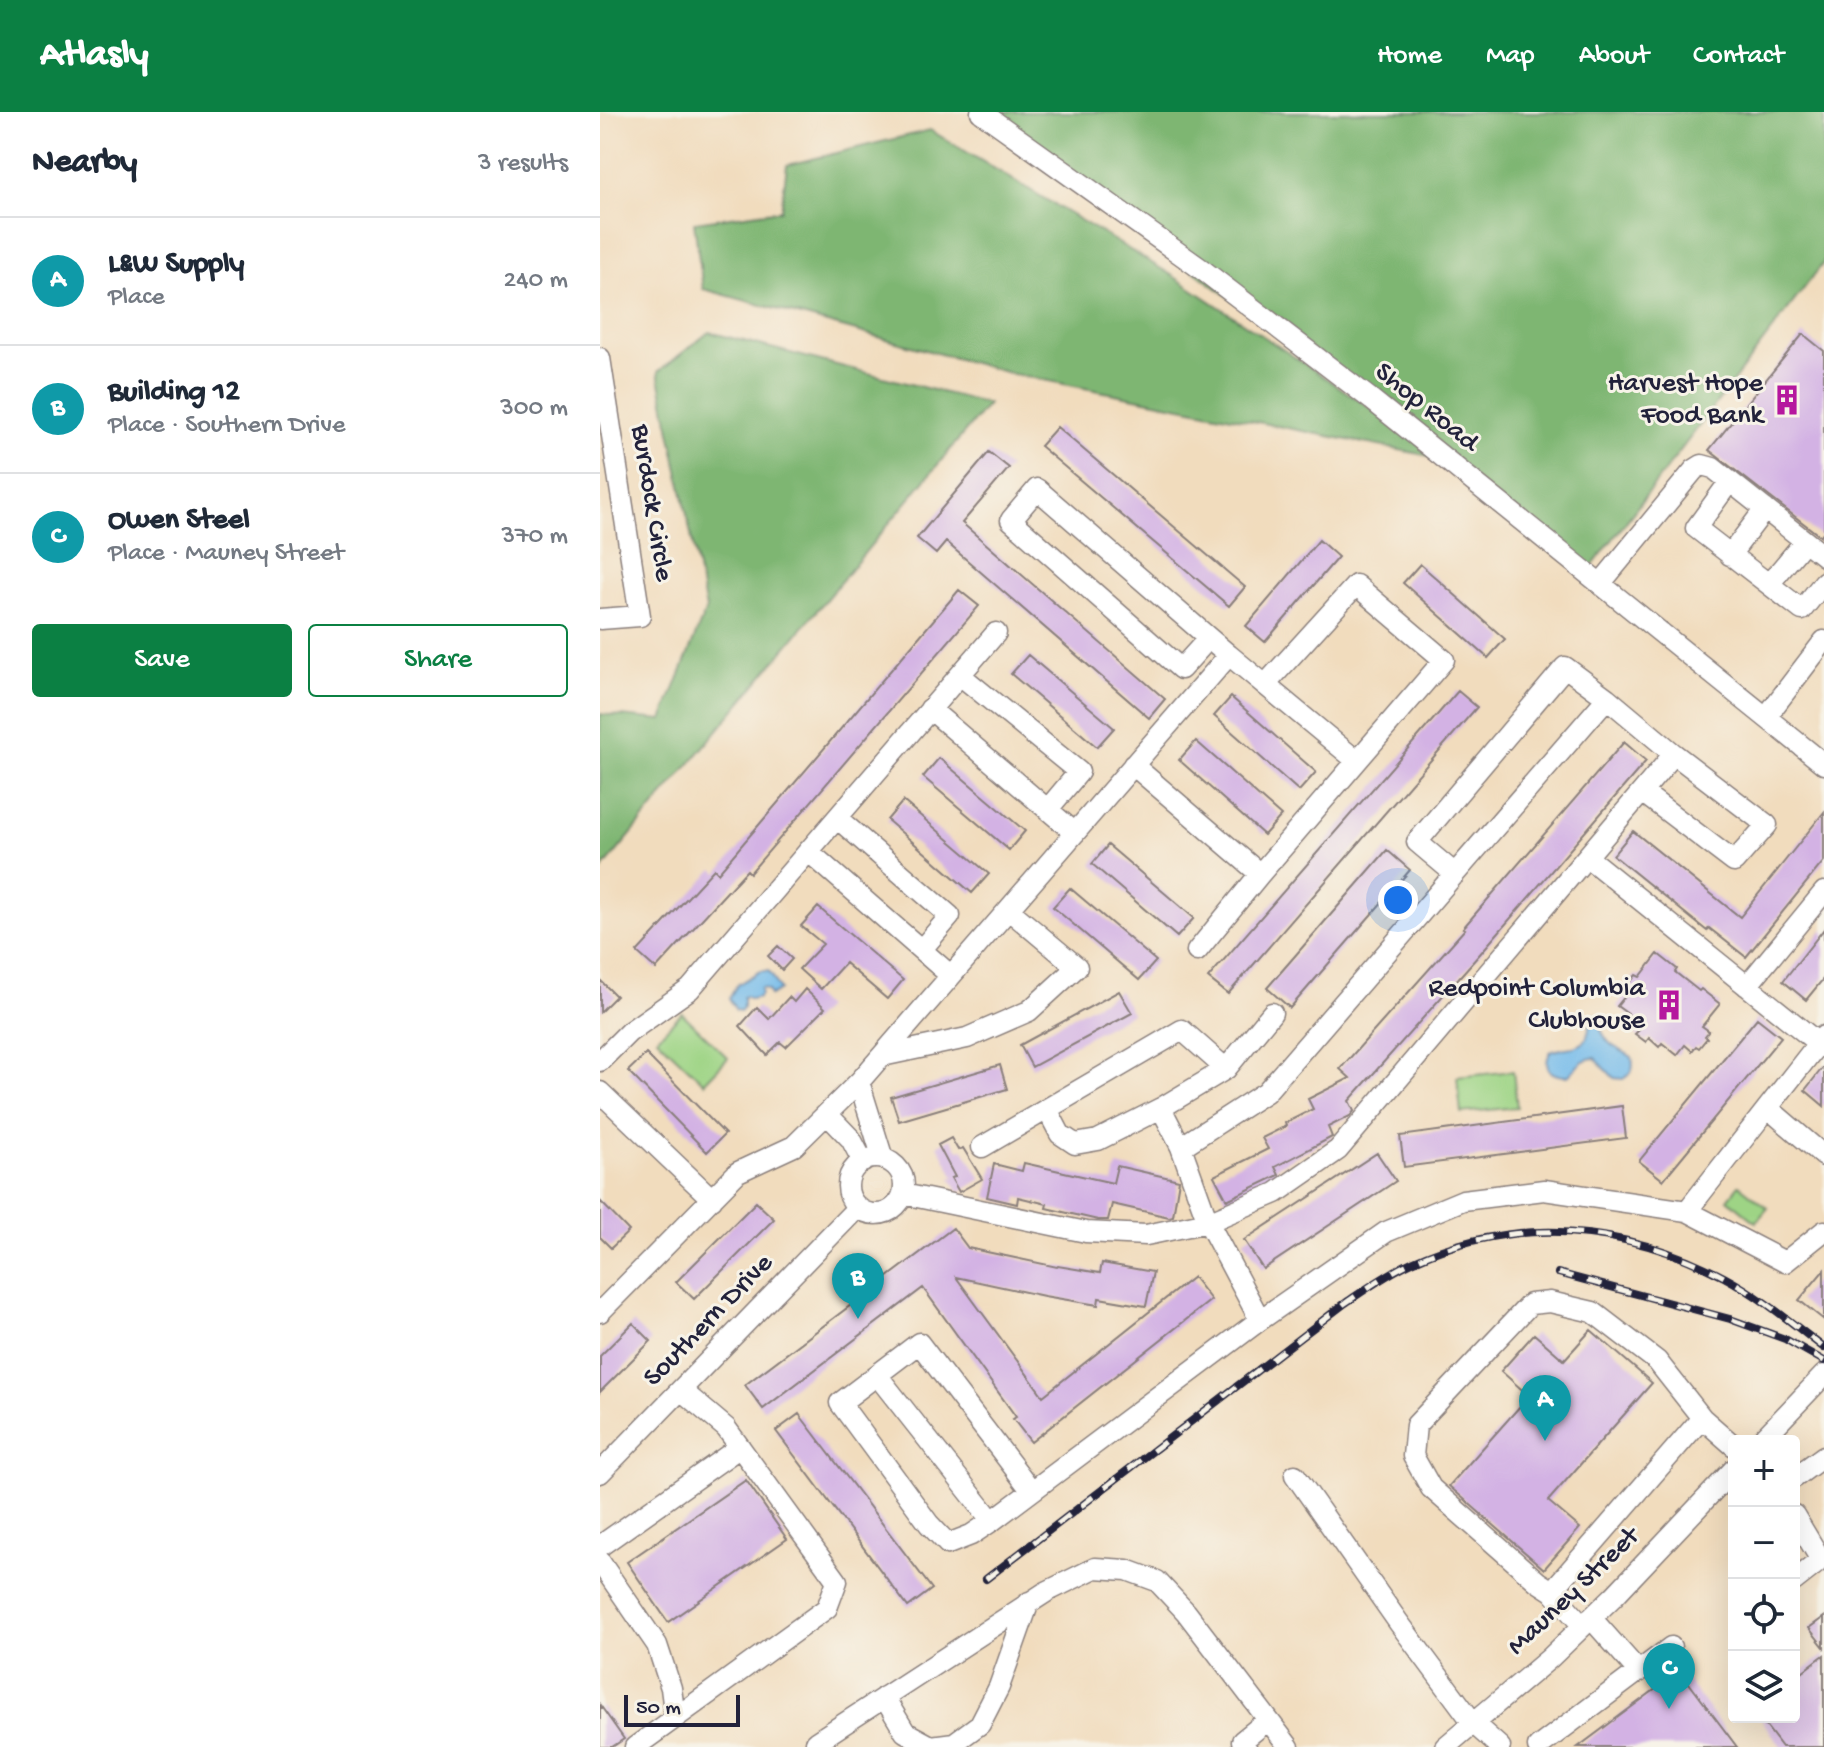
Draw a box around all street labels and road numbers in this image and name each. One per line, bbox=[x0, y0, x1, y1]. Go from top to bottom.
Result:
street label: Shop Road bbox=[1367, 356, 1487, 462]
street label: Burdock Circle bbox=[622, 421, 680, 584]
street label: Southern Drive bbox=[637, 1247, 781, 1394]
street label: Mauney Street bbox=[1501, 1519, 1649, 1663]

